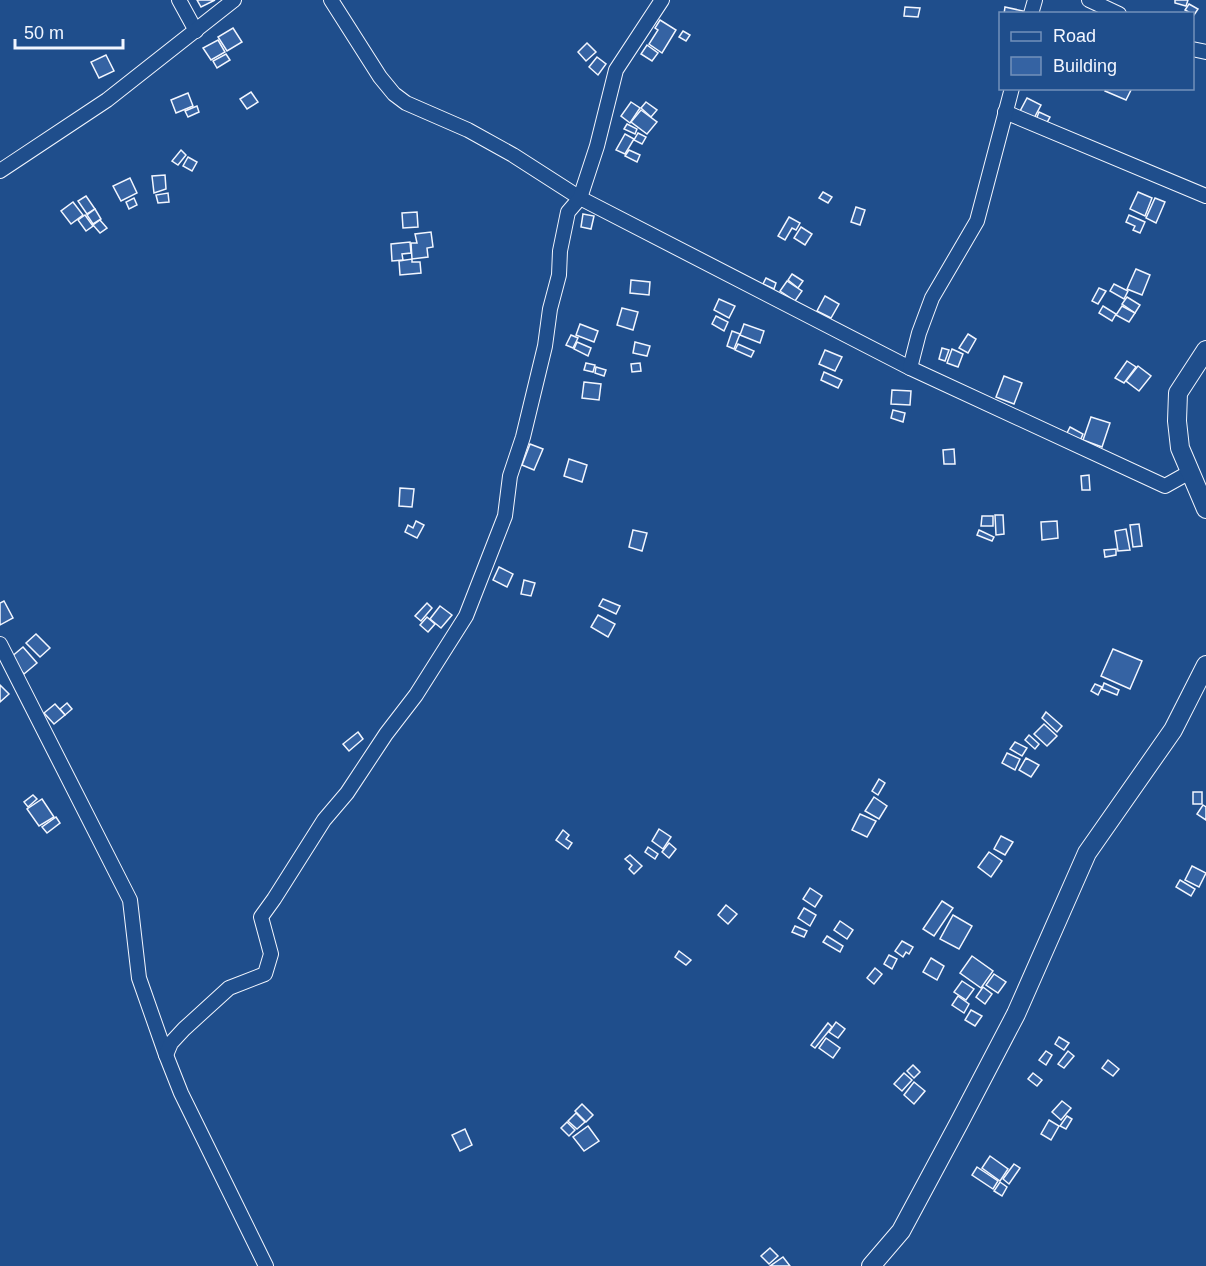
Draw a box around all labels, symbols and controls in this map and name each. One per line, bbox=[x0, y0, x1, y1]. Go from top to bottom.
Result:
scale bar bbox=[15, 12, 123, 50]
legend bbox=[999, 12, 1194, 90]
text: 50 m bbox=[24, 23, 64, 43]
text: Road bbox=[1053, 26, 1096, 46]
text: Building bbox=[1053, 56, 1117, 76]

